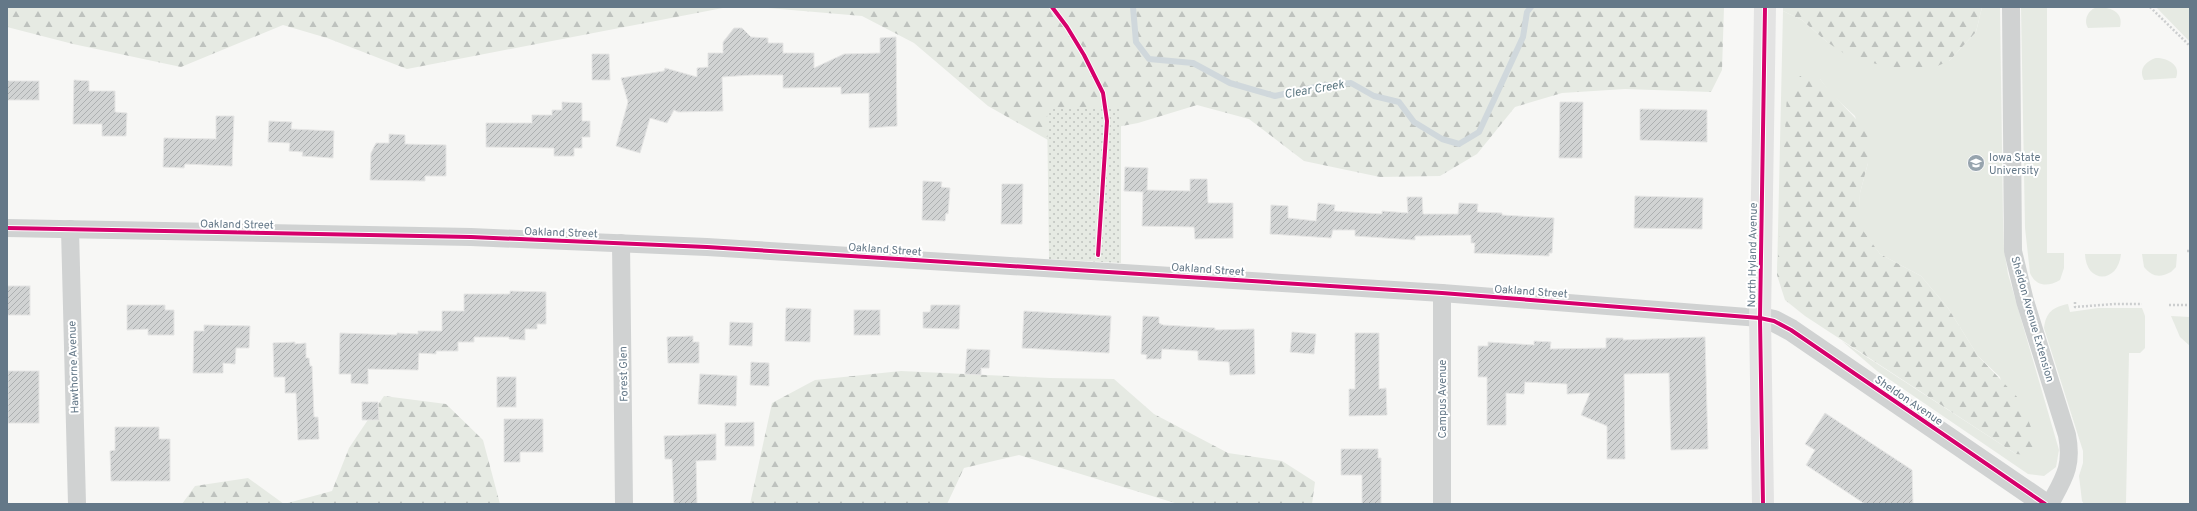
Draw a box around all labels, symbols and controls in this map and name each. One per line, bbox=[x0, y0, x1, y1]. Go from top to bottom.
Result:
water label: Clear Creek bbox=[1283, 77, 1346, 103]
place label: Iowa State University bbox=[1989, 151, 2040, 178]
school or university icon: Iowa State University bbox=[1966, 153, 1986, 173]
street label: North Hyland Avenue bbox=[1745, 202, 1761, 308]
street label: Oakland Street bbox=[200, 217, 274, 233]
street label: Oakland Street bbox=[524, 225, 598, 241]
street label: Oakland Street bbox=[848, 240, 922, 260]
street label: Sheldon Avenue Extension bbox=[2007, 255, 2057, 384]
street label: Oakland Street bbox=[1171, 260, 1245, 280]
street label: Oakland Street bbox=[1494, 282, 1568, 302]
street label: Hawthorne Avenue bbox=[65, 320, 83, 414]
street label: Forest Glen bbox=[617, 346, 631, 402]
street label: Campus Avenue bbox=[1436, 359, 1450, 439]
street label: Sheldon Avenue bbox=[1872, 373, 1945, 429]

